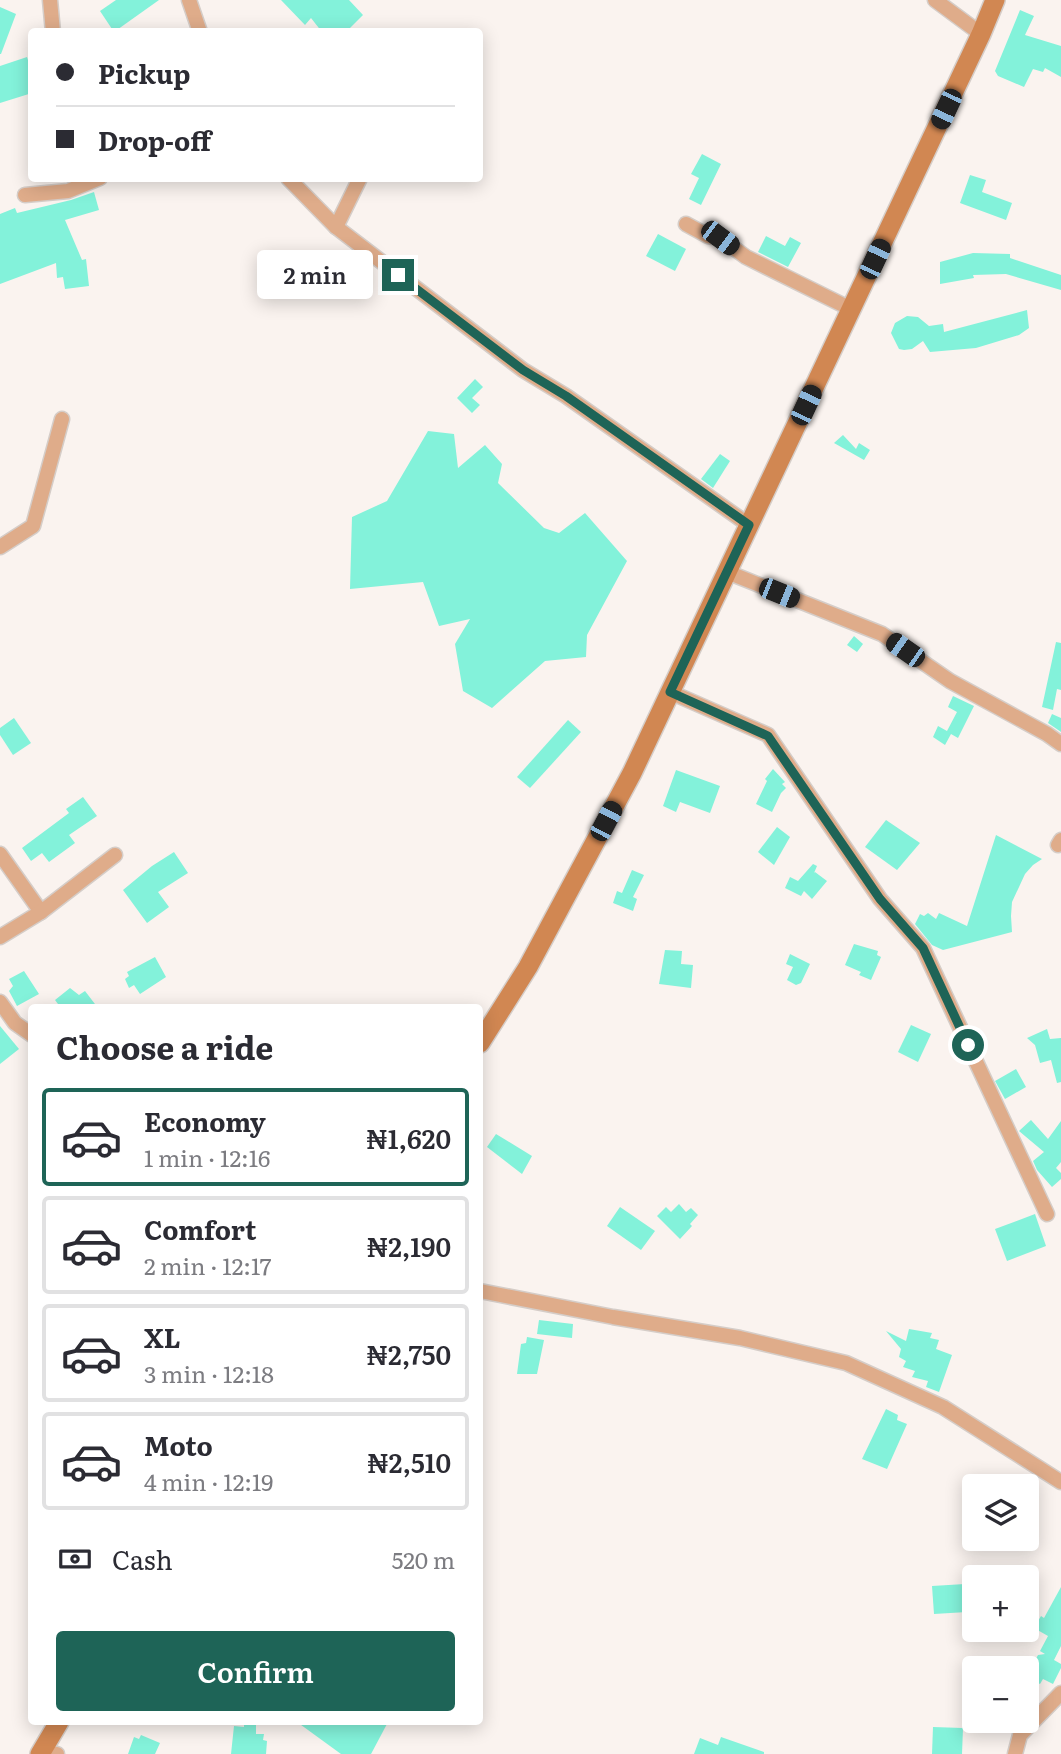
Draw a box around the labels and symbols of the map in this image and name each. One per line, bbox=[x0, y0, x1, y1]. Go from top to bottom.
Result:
car bbox=[928, 86, 965, 132]
car bbox=[697, 217, 744, 259]
car bbox=[857, 236, 894, 282]
callout: 2 min bbox=[258, 250, 374, 300]
route end bbox=[382, 259, 414, 291]
car bbox=[788, 382, 825, 428]
car bbox=[756, 575, 803, 611]
car bbox=[882, 629, 929, 671]
car bbox=[587, 798, 626, 844]
route start bbox=[952, 1029, 984, 1061]

